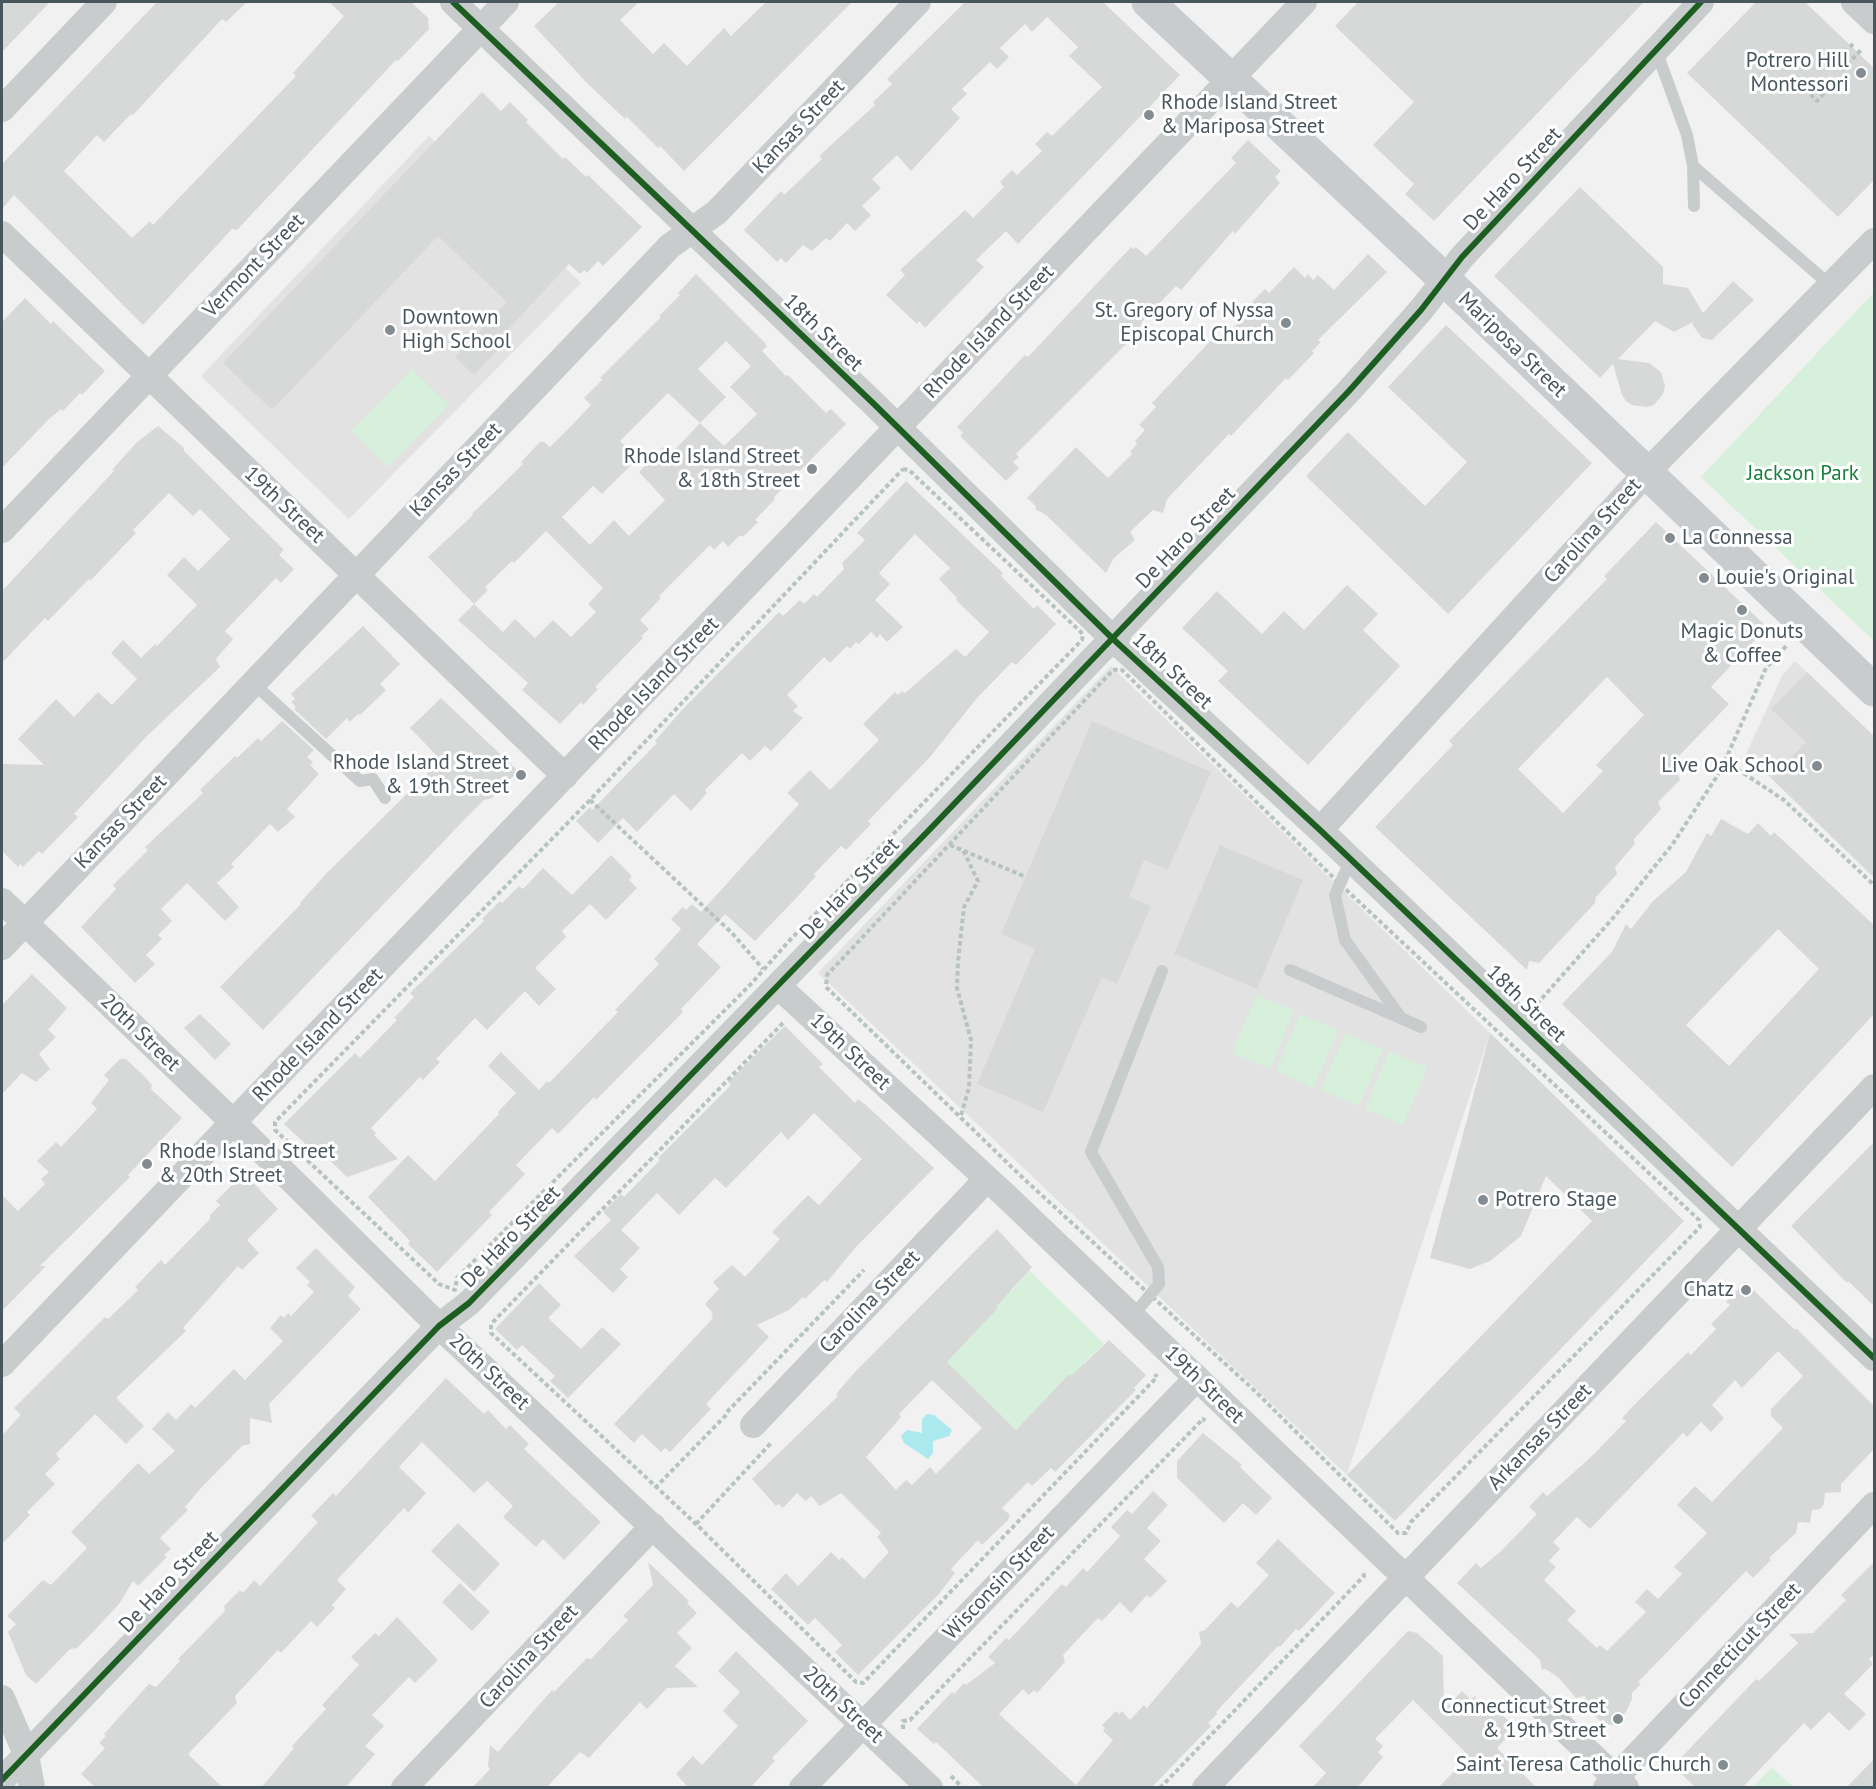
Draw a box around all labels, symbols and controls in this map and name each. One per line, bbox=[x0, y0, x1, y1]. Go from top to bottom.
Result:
place label: Potrero Hill Montessori bbox=[1746, 48, 1849, 98]
marker: Potrero Hill Montessori bbox=[1854, 66, 1868, 80]
street label: Kansas Street bbox=[748, 75, 850, 179]
place label: Rhode Island Street & Mariposa Street bbox=[1161, 90, 1337, 140]
marker: Rhode Island Street & Mariposa Street bbox=[1142, 108, 1156, 122]
street label: De Haro Street bbox=[1459, 122, 1567, 236]
street label: Vermont Street bbox=[198, 209, 310, 323]
street label: Rhode Island Street bbox=[919, 260, 1059, 404]
street label: Mariposa Street bbox=[1453, 287, 1571, 403]
street label: 18th Street bbox=[778, 289, 868, 377]
place label: St. Gregory of Nyssa Episcopal Church bbox=[1094, 298, 1274, 348]
place label: Downtown High School bbox=[402, 305, 511, 355]
marker: St. Gregory of Nyssa Episcopal Church bbox=[1279, 316, 1293, 330]
marker: Downtown High School bbox=[383, 323, 397, 337]
street label: Kansas Street bbox=[405, 418, 507, 522]
place label: Rhode Island Street & 18th Street bbox=[624, 444, 800, 494]
street label: 19th Street bbox=[239, 461, 329, 549]
park label: Jackson Park bbox=[1747, 461, 1859, 487]
marker: Rhode Island Street & 18th Street bbox=[805, 462, 819, 476]
street label: Carolina Street bbox=[1539, 473, 1647, 589]
street label: De Haro Street bbox=[1131, 482, 1241, 594]
place label: La Connessa bbox=[1682, 525, 1793, 551]
marker: La Connessa bbox=[1663, 531, 1677, 545]
place label: Louie's Original bbox=[1716, 565, 1854, 591]
marker: Louie's Original bbox=[1697, 571, 1711, 585]
marker: Magic Donuts & Coffee bbox=[1735, 603, 1749, 617]
street label: Rhode Island Street bbox=[584, 612, 724, 756]
place label: Magic Donuts & Coffee bbox=[1681, 619, 1803, 669]
street label: 18th Street bbox=[1127, 627, 1217, 715]
place label: Rhode Island Street & 19th Street bbox=[333, 750, 509, 800]
place label: Live Oak School bbox=[1661, 753, 1805, 779]
marker: Live Oak School bbox=[1810, 759, 1824, 773]
marker: Rhode Island Street & 19th Street bbox=[514, 768, 528, 782]
street label: Kansas Street bbox=[70, 770, 172, 874]
street label: De Haro Street bbox=[795, 833, 905, 945]
street label: 18th Street bbox=[1481, 960, 1571, 1048]
street label: Rhode Island Street bbox=[248, 963, 388, 1107]
street label: 20th Street bbox=[95, 989, 185, 1077]
street label: 19th Street bbox=[805, 1008, 895, 1096]
place label: Rhode Island Street & 20th Street bbox=[159, 1139, 335, 1189]
marker: Rhode Island Street & 20th Street bbox=[140, 1157, 154, 1171]
street label: De Haro Street bbox=[456, 1181, 566, 1293]
place label: Potrero Stage bbox=[1495, 1187, 1617, 1213]
marker: Potrero Stage bbox=[1476, 1193, 1490, 1207]
street label: Carolina Street bbox=[815, 1245, 925, 1359]
place label: Chatz bbox=[1684, 1277, 1734, 1303]
marker: Chatz bbox=[1739, 1283, 1753, 1297]
street label: 20th Street bbox=[444, 1328, 534, 1416]
street label: 19th Street bbox=[1159, 1341, 1249, 1429]
street label: Arkansas Street bbox=[1483, 1378, 1597, 1496]
street label: Wisconsin Street bbox=[938, 1521, 1060, 1645]
street label: De Haro Street bbox=[114, 1526, 224, 1638]
street label: Connecticut Street bbox=[1674, 1578, 1806, 1714]
street label: Carolina Street bbox=[474, 1600, 584, 1714]
street label: 20th Street bbox=[798, 1661, 888, 1749]
place label: Connecticut Street & 19th Street bbox=[1441, 1694, 1606, 1744]
marker: Connecticut Street & 19th Street bbox=[1611, 1712, 1625, 1726]
place label: Saint Teresa Catholic Church bbox=[1456, 1752, 1711, 1778]
marker: Saint Teresa Catholic Church bbox=[1716, 1758, 1730, 1772]

